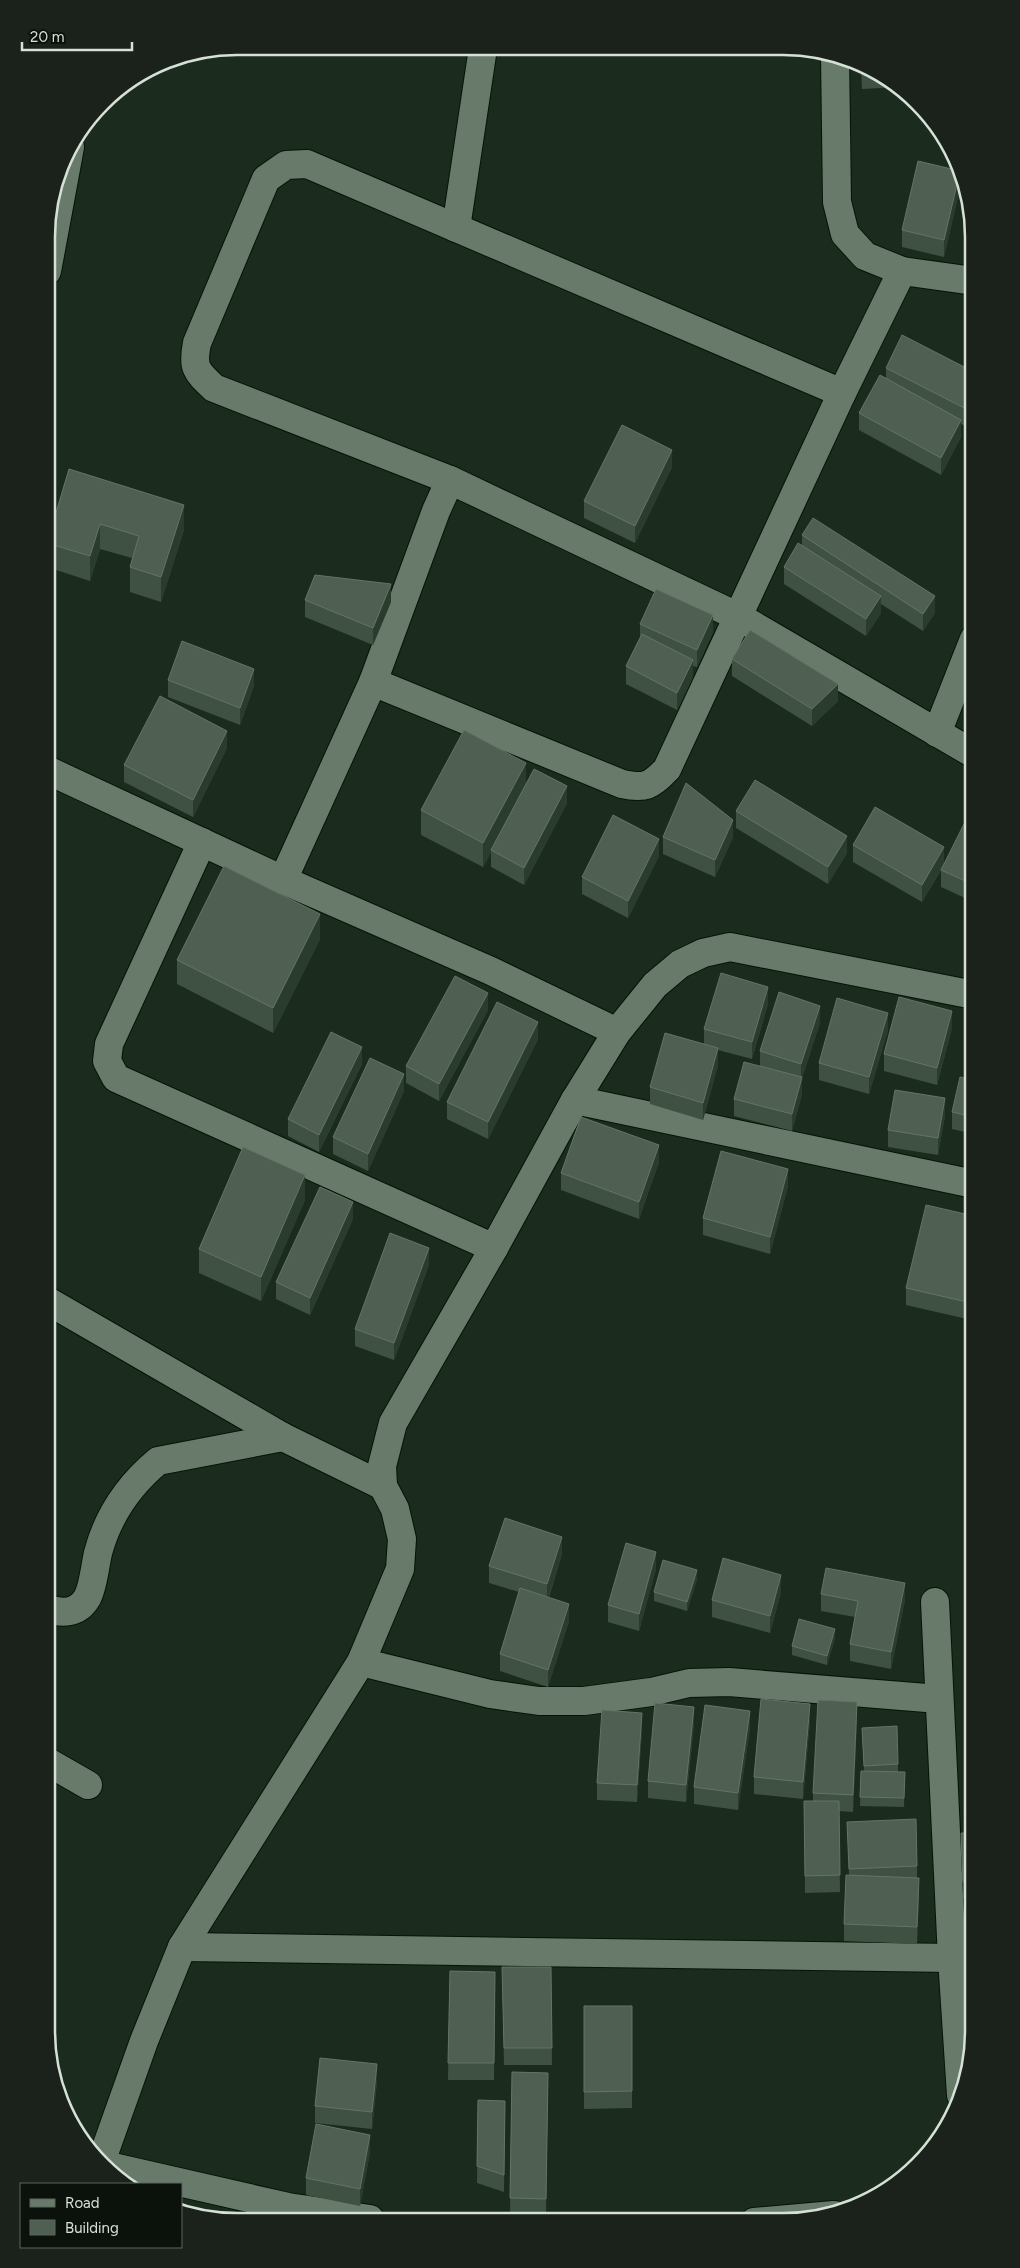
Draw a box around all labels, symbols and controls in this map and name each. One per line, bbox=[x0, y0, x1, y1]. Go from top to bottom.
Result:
scale bar bbox=[22, 20, 132, 52]
text: 20 m bbox=[30, 28, 64, 46]
legend bbox=[20, 2183, 182, 2248]
text: Road bbox=[65, 2194, 100, 2212]
text: Building bbox=[65, 2219, 119, 2237]

